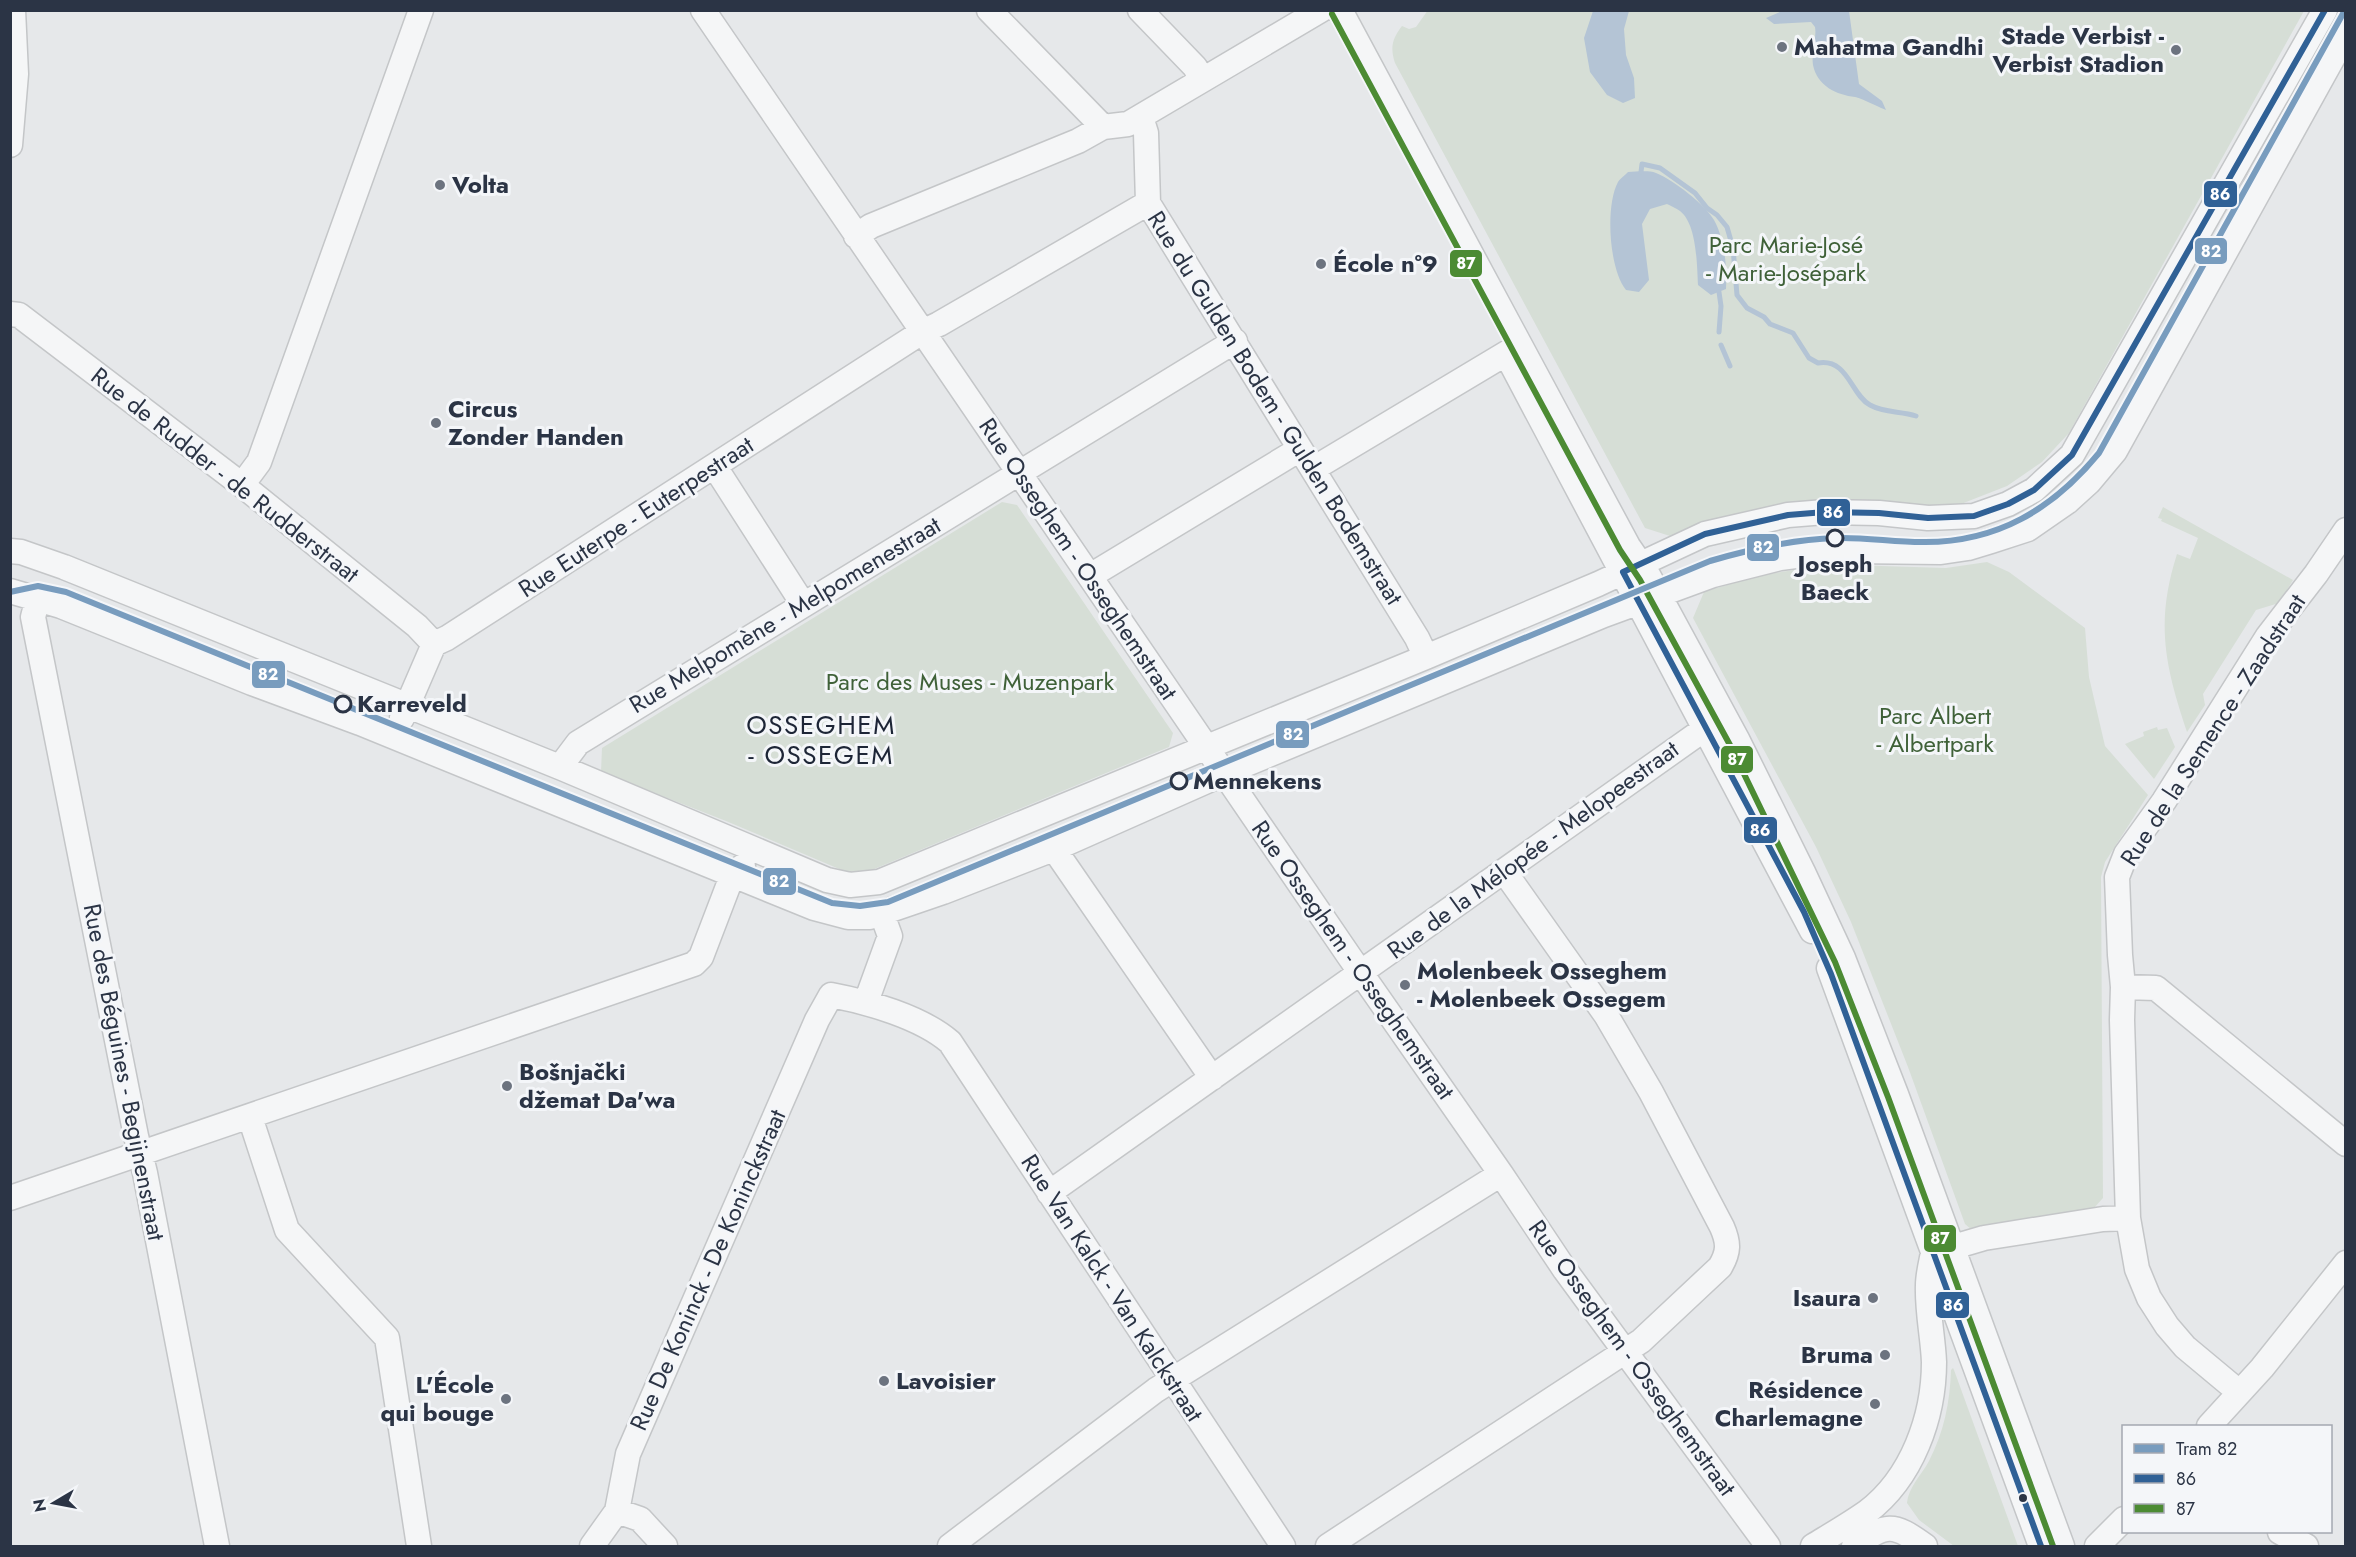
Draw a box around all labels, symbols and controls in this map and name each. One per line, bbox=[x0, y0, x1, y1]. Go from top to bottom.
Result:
place label: Stade Verbist - Verbist Stadion bbox=[1991, 18, 2165, 81]
place label: Mahatma Gandhi bbox=[1794, 29, 1984, 64]
marker: Mahatma Gandhi bbox=[1775, 40, 1789, 54]
marker: Stade Verbist - Verbist Stadion bbox=[2169, 43, 2183, 57]
place label: Volta bbox=[451, 167, 509, 202]
marker: Volta bbox=[433, 178, 447, 192]
line badge: 86 bbox=[2203, 180, 2238, 208]
text: 86 bbox=[2210, 183, 2230, 206]
street label: Rue du Gulden Bodem - Gulden Bodemstraat bbox=[1139, 204, 1412, 612]
park label: Parc Marie-José - Marie-Josépark bbox=[1706, 227, 1866, 290]
line badge: 82 bbox=[2194, 237, 2228, 265]
text: 82 bbox=[2201, 240, 2221, 263]
place label: École n°9 bbox=[1333, 246, 1438, 281]
line badge: 87 bbox=[1449, 249, 1483, 278]
text: 87 bbox=[1456, 252, 1476, 275]
marker: École n°9 bbox=[1314, 257, 1328, 271]
street label: Rue de Rudder - de Rudderstraat bbox=[84, 359, 367, 591]
place label: Circus Zonder Handen bbox=[448, 391, 624, 454]
street label: Rue Osseghem - Osseghemstraat bbox=[971, 411, 1186, 707]
marker: Circus Zonder Handen bbox=[429, 416, 443, 430]
street label: Rue Euterpe - Euterpestraat bbox=[511, 427, 760, 606]
line badge: 86 bbox=[1816, 498, 1851, 527]
text: 86 bbox=[1823, 501, 1843, 524]
street label: Rue Melpomène - Melpomenestraat bbox=[622, 507, 947, 722]
marker: Joseph Baeck bbox=[1826, 529, 1844, 547]
line badge: 82 bbox=[1746, 533, 1780, 562]
text: 82 bbox=[1753, 536, 1773, 559]
place label: Joseph Baeck bbox=[1793, 546, 1873, 609]
street label: Rue de la Semence - Zaadstraat bbox=[2111, 587, 2314, 873]
line badge: 82 bbox=[251, 660, 286, 689]
text: 82 bbox=[258, 663, 278, 686]
park label: Parc des Muses - Muzenpark bbox=[826, 664, 1115, 699]
place label: Karreveld bbox=[357, 686, 467, 721]
marker: Karreveld bbox=[334, 695, 352, 713]
park label: Parc Albert - Albertpark bbox=[1876, 698, 1994, 761]
district label: OSSEGHEM - OSSEGEM bbox=[746, 706, 896, 774]
line badge: 82 bbox=[1275, 720, 1310, 749]
text: 82 bbox=[1283, 723, 1303, 746]
street label: Rue de la Mélopée - Melopeestraat bbox=[1380, 732, 1686, 967]
line badge: 87 bbox=[1720, 745, 1754, 774]
text: 87 bbox=[1727, 748, 1747, 771]
place label: Mennekens bbox=[1193, 763, 1322, 798]
marker: Mennekens bbox=[1170, 772, 1188, 790]
street label: Rue Osseghem - Osseghemstraat bbox=[1243, 813, 1464, 1107]
line badge: 86 bbox=[1743, 816, 1778, 844]
text: 86 bbox=[1750, 819, 1770, 842]
line badge: 82 bbox=[762, 867, 797, 896]
text: 82 bbox=[769, 870, 789, 893]
street label: Rue des Béguines - Begijnenstraat bbox=[75, 900, 174, 1244]
place label: Molenbeek Osseghem - Molenbeek Ossegem bbox=[1417, 953, 1667, 1016]
marker: Molenbeek Osseghem - Molenbeek Ossegem bbox=[1398, 978, 1412, 992]
place label: Bošnjački džemat Da'wa bbox=[519, 1054, 675, 1117]
marker: Bošnjački džemat Da'wa bbox=[500, 1079, 514, 1093]
street label: Rue De Koninck - De Koninckstraat bbox=[621, 1103, 794, 1436]
street label: Rue Van Kalck - Van Kalckstraat bbox=[1013, 1147, 1212, 1428]
street label: Rue Osseghem - Osseghemstraat bbox=[1520, 1212, 1745, 1503]
line badge: 87 bbox=[1923, 1224, 1957, 1253]
text: 87 bbox=[1930, 1227, 1950, 1250]
place label: Isaura bbox=[1793, 1280, 1861, 1315]
marker: Isaura bbox=[1866, 1291, 1880, 1305]
line badge: 86 bbox=[1935, 1291, 1970, 1319]
text: 86 bbox=[1943, 1294, 1963, 1317]
place label: Bruma bbox=[1801, 1337, 1873, 1372]
marker: Bruma bbox=[1878, 1348, 1892, 1362]
place label: Lavoisier bbox=[896, 1363, 996, 1398]
place label: L'École qui bouge bbox=[380, 1367, 494, 1430]
place label: Résidence Charlemagne bbox=[1715, 1372, 1863, 1435]
marker: Lavoisier bbox=[877, 1374, 891, 1388]
marker: L'École qui bouge bbox=[499, 1392, 513, 1406]
marker: Résidence Charlemagne bbox=[1868, 1397, 1882, 1411]
legend bbox=[2122, 1425, 2332, 1533]
text: Tram 82 bbox=[2176, 1436, 2237, 1462]
text: 86 bbox=[2176, 1466, 2196, 1492]
north arrow bbox=[24, 1473, 84, 1533]
unlabelled marker bbox=[2017, 1492, 2029, 1504]
text: 87 bbox=[2176, 1496, 2196, 1522]
text: N bbox=[27, 1497, 52, 1514]

